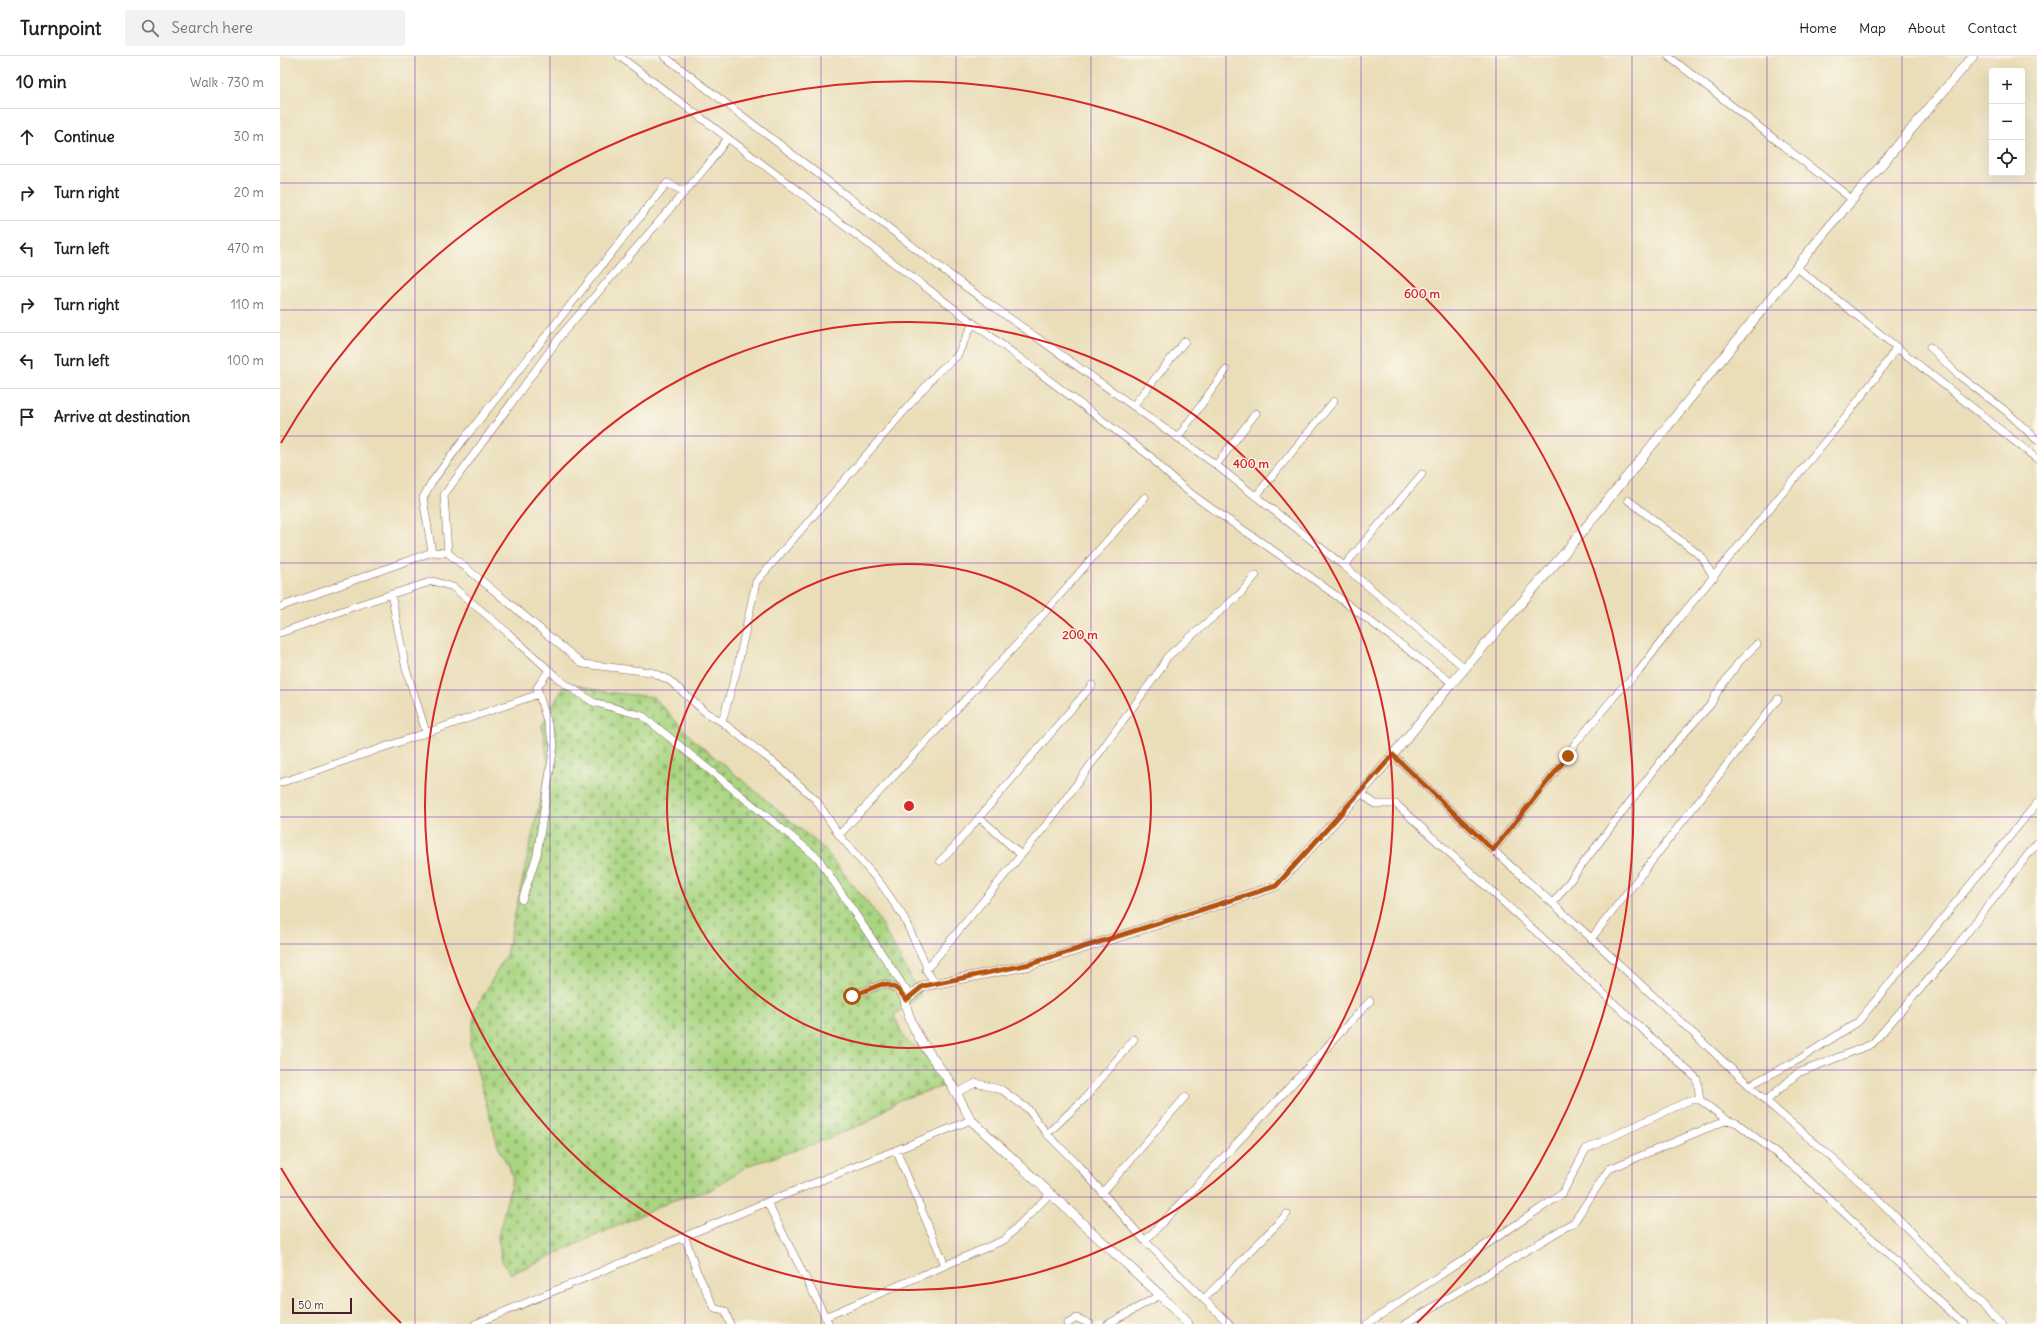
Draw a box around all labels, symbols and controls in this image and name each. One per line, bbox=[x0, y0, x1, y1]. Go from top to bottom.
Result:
search box bbox=[125, 10, 405, 46]
text: Turnpoint bbox=[20, 16, 101, 40]
icon: search bbox=[139, 17, 161, 39]
text: Search here bbox=[171, 18, 253, 37]
text: Home bbox=[1799, 19, 1837, 37]
text: Map bbox=[1859, 19, 1886, 37]
text: About bbox=[1908, 19, 1946, 37]
text: Contact bbox=[1968, 19, 2017, 37]
map controls bbox=[1989, 68, 2025, 176]
button: + bbox=[1989, 68, 2025, 104]
text: 10 min bbox=[16, 71, 67, 93]
text: Walk · 730 m bbox=[190, 74, 264, 91]
button: − bbox=[1989, 104, 2025, 140]
icon: ahead bbox=[16, 126, 38, 148]
text: Continue bbox=[54, 127, 115, 146]
text: 30 m bbox=[234, 128, 264, 145]
button: locate bbox=[1989, 140, 2025, 176]
icon: right bbox=[16, 182, 38, 204]
text: Turn right bbox=[54, 183, 119, 202]
text: 20 m bbox=[234, 184, 264, 201]
icon: left bbox=[16, 238, 38, 260]
text: Turn left bbox=[54, 239, 109, 258]
text: 470 m bbox=[227, 240, 264, 257]
text: 600 m bbox=[1404, 286, 1441, 301]
icon: right bbox=[16, 294, 38, 316]
text: Turn right bbox=[54, 295, 119, 314]
text: 110 m bbox=[231, 296, 264, 313]
icon: left bbox=[16, 350, 38, 372]
text: Turn left bbox=[54, 351, 109, 370]
text: 100 m bbox=[227, 352, 264, 369]
icon: arrive bbox=[16, 406, 38, 428]
text: Arrive at destination bbox=[54, 407, 190, 426]
text: 400 m bbox=[1233, 456, 1270, 471]
text: 200 m bbox=[1062, 627, 1098, 642]
route end bbox=[1559, 747, 1577, 765]
centre of rings bbox=[902, 799, 916, 813]
route start bbox=[843, 987, 861, 1005]
scale bar bbox=[292, 1296, 352, 1315]
text: 50 m bbox=[298, 1298, 324, 1312]

